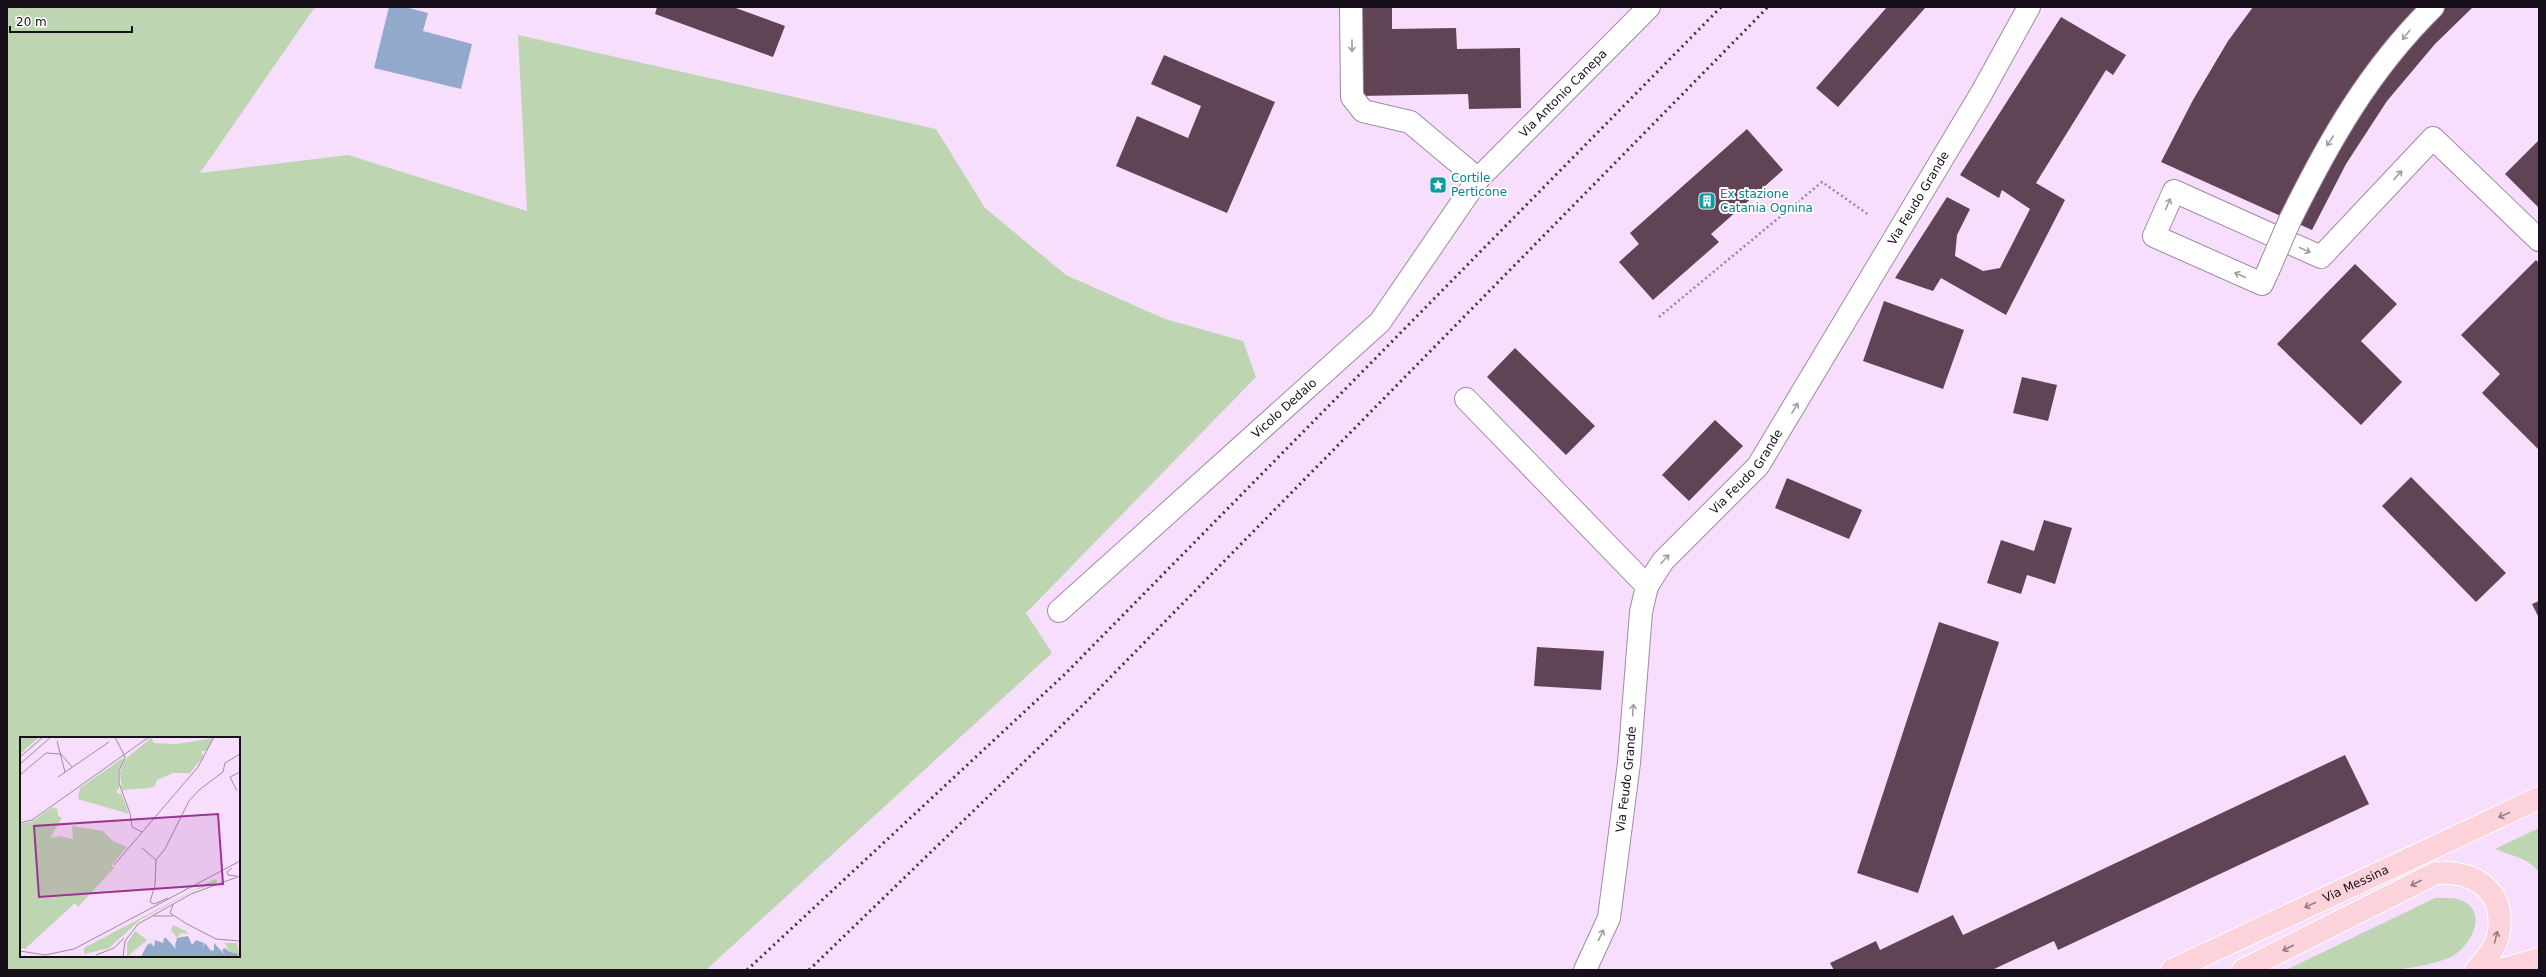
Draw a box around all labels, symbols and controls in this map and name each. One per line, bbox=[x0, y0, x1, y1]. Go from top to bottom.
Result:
scale bar bbox=[10, 8, 132, 34]
text: 20 m bbox=[16, 15, 47, 29]
one-way arrow bbox=[2402, 30, 2410, 41]
one-way arrow bbox=[1348, 39, 1356, 52]
street label: Via Antonio Canepa bbox=[1516, 47, 1610, 140]
one-way arrow bbox=[2326, 135, 2334, 147]
street label: Via Feudo Grande bbox=[1885, 149, 1952, 248]
one-way arrow bbox=[2393, 170, 2403, 180]
place label: Cortile Perticone bbox=[1451, 171, 1507, 199]
place icon: Cortile Perticone bbox=[1428, 175, 1448, 195]
place label: Ex stazione Catania Ognina bbox=[1720, 187, 1813, 215]
building icon: Ex stazione Catania Ognina bbox=[1697, 191, 1717, 211]
one-way arrow bbox=[2165, 198, 2173, 210]
one-way arrow bbox=[2299, 247, 2311, 254]
one-way arrow bbox=[2235, 271, 2247, 278]
street label: Vicolo Dedalo bbox=[1249, 376, 1319, 441]
one-way arrow bbox=[1791, 402, 1799, 414]
street label: Via Feudo Grande bbox=[1707, 427, 1785, 517]
one-way arrow bbox=[1661, 554, 1670, 564]
one-way arrow bbox=[1630, 704, 1637, 717]
street label: Via Feudo Grande bbox=[1613, 726, 1639, 833]
inset map bbox=[20, 737, 240, 957]
one-way arrow bbox=[2498, 812, 2510, 819]
street label: Via Messina bbox=[2321, 862, 2391, 905]
one-way arrow bbox=[2411, 880, 2423, 887]
one-way arrow bbox=[2304, 902, 2316, 909]
one-way arrow bbox=[1598, 929, 1605, 941]
one-way arrow bbox=[2493, 931, 2501, 944]
one-way arrow bbox=[2282, 945, 2294, 952]

